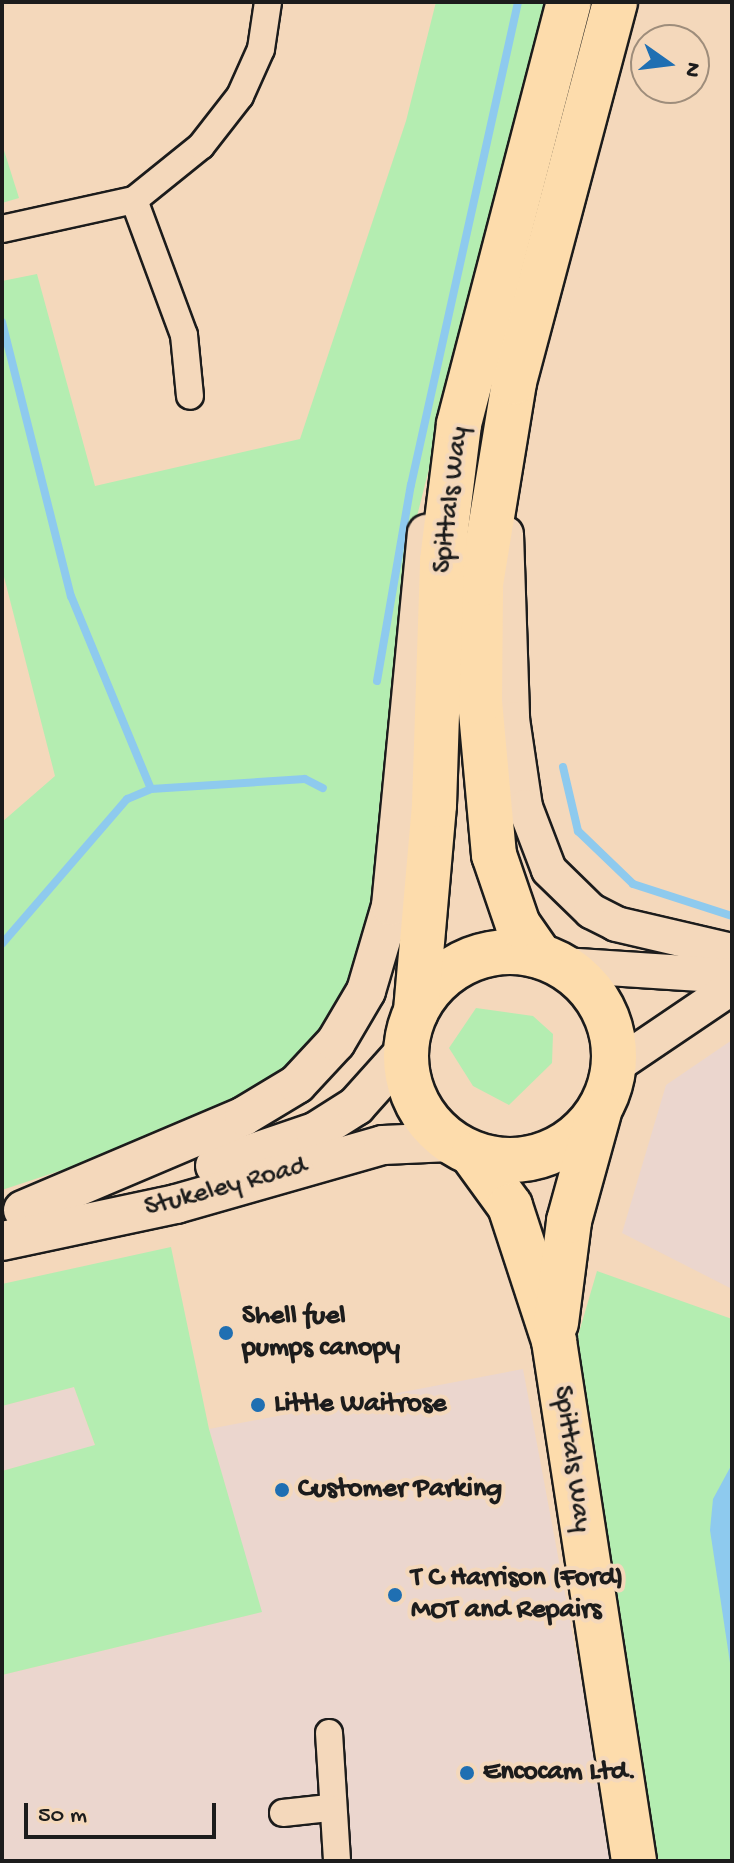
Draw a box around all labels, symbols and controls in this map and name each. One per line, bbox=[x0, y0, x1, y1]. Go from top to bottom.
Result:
north arrow bbox=[630, 24, 710, 104]
text: N bbox=[677, 59, 706, 79]
street label: Spittals Way bbox=[426, 425, 478, 575]
street label: Stukeley Road bbox=[141, 1150, 311, 1226]
place label: Shell fuel pumps canopy bbox=[242, 1300, 400, 1366]
marker: Shell fuel pumps canopy bbox=[217, 1324, 235, 1342]
street label: Spittals Way bbox=[544, 1384, 598, 1534]
place label: Little Waitrose bbox=[274, 1388, 446, 1422]
marker: Little Waitrose bbox=[249, 1396, 267, 1414]
place label: Customer Parking bbox=[298, 1473, 502, 1507]
marker: Customer Parking bbox=[273, 1481, 291, 1499]
place label: T C Harrison (Ford) MOT and Repairs bbox=[411, 1562, 623, 1628]
marker: T C Harrison (Ford) MOT and Repairs bbox=[386, 1586, 404, 1604]
place label: Encocam Ltd. bbox=[483, 1756, 636, 1790]
marker: Encocam Ltd. bbox=[458, 1764, 476, 1782]
scale bar bbox=[28, 1787, 220, 1837]
text: 50 m bbox=[38, 1802, 87, 1831]

